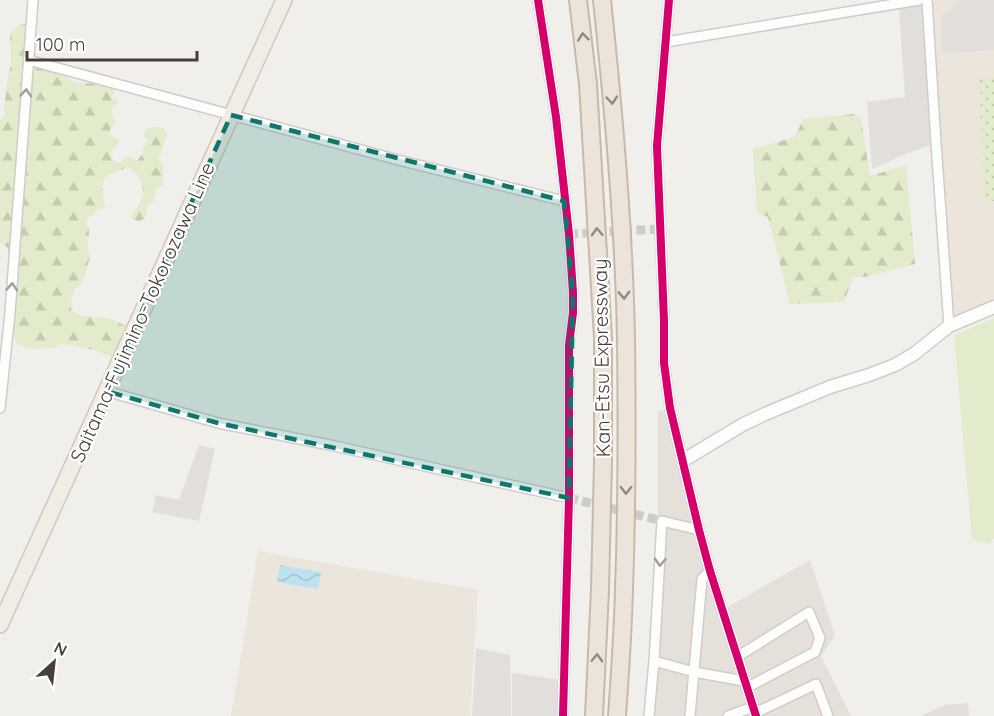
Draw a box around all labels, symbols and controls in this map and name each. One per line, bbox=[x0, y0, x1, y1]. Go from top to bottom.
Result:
scale bar bbox=[27, 24, 196, 62]
text: 100 m bbox=[36, 33, 85, 56]
one-way arrow bbox=[577, 33, 589, 42]
one-way arrow bbox=[19, 88, 32, 97]
one-way arrow bbox=[605, 95, 618, 105]
street label: Saitama-Fujimino-Tokorozawa Line bbox=[64, 158, 220, 466]
one-way arrow bbox=[591, 227, 604, 236]
street label: Kan-Etsu Expressway bbox=[587, 258, 615, 458]
one-way arrow bbox=[5, 283, 18, 292]
one-way arrow bbox=[618, 290, 631, 299]
one-way arrow bbox=[620, 485, 632, 494]
one-way arrow bbox=[654, 558, 667, 567]
north arrow bbox=[24, 632, 84, 692]
text: N bbox=[51, 637, 71, 660]
one-way arrow bbox=[591, 653, 604, 662]

